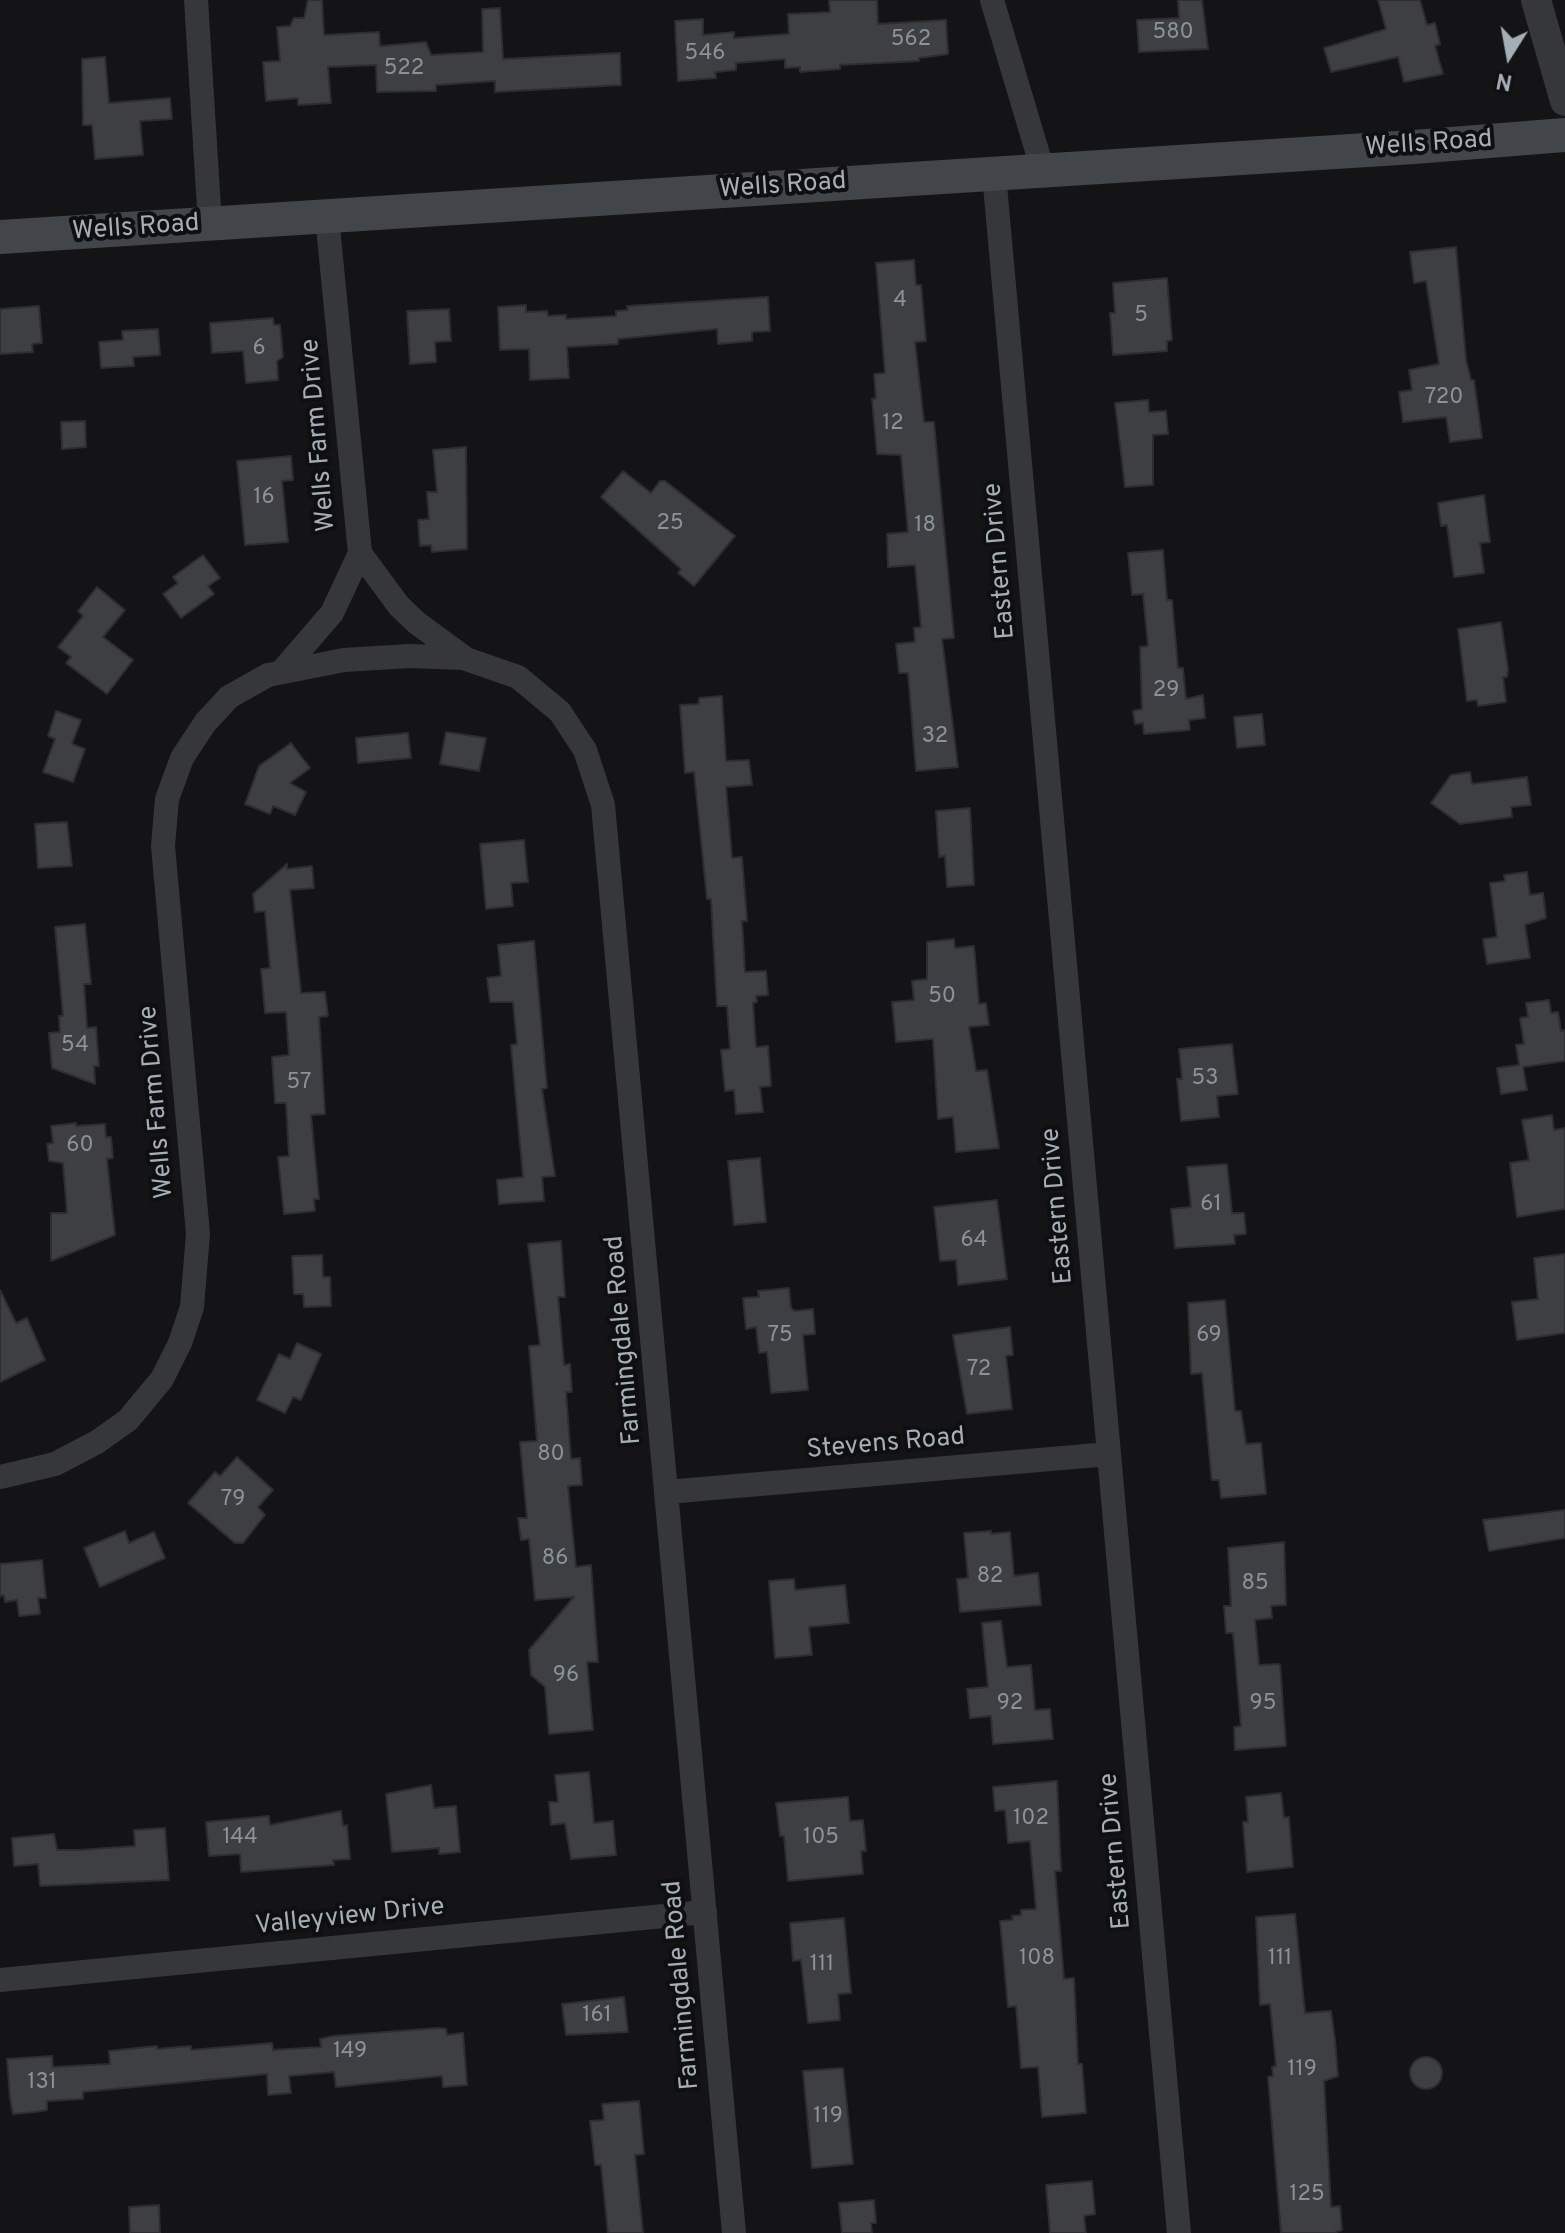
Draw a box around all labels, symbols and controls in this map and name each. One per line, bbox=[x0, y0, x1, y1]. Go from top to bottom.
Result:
north arrow bbox=[1469, 16, 1549, 96]
house number: 580 bbox=[1152, 21, 1194, 47]
house number: 562 bbox=[891, 28, 931, 54]
house number: 546 bbox=[685, 42, 725, 68]
house number: 522 bbox=[384, 57, 424, 83]
text: N bbox=[1494, 65, 1515, 95]
street label: Wells Road bbox=[1364, 125, 1494, 165]
street label: Wells Road bbox=[718, 167, 848, 207]
street label: Wells Road bbox=[71, 209, 201, 249]
house number: 4 bbox=[893, 289, 907, 315]
house number: 5 bbox=[1134, 304, 1148, 330]
house number: 6 bbox=[252, 337, 266, 363]
street label: Wells Farm Drive bbox=[296, 337, 344, 533]
house number: 720 bbox=[1425, 386, 1463, 412]
house number: 12 bbox=[882, 412, 904, 438]
street label: Eastern Drive bbox=[979, 481, 1023, 641]
house number: 16 bbox=[253, 486, 275, 512]
house number: 25 bbox=[656, 512, 684, 538]
house number: 18 bbox=[914, 514, 936, 540]
house number: 29 bbox=[1153, 679, 1179, 705]
house number: 32 bbox=[922, 725, 948, 751]
house number: 50 bbox=[928, 985, 956, 1011]
street label: Wells Farm Drive bbox=[134, 1004, 182, 1200]
house number: 54 bbox=[61, 1034, 89, 1060]
house number: 53 bbox=[1192, 1067, 1218, 1093]
house number: 57 bbox=[287, 1071, 311, 1097]
street label: Eastern Drive bbox=[1037, 1126, 1081, 1286]
house number: 60 bbox=[66, 1134, 94, 1160]
house number: 61 bbox=[1200, 1193, 1222, 1219]
house number: 64 bbox=[961, 1229, 987, 1255]
street label: Farmingdale Road bbox=[600, 1234, 650, 1446]
house number: 75 bbox=[767, 1324, 793, 1350]
house number: 69 bbox=[1196, 1324, 1222, 1350]
house number: 72 bbox=[967, 1358, 991, 1384]
street label: Stevens Road bbox=[805, 1423, 967, 1467]
house number: 80 bbox=[537, 1443, 565, 1469]
house number: 79 bbox=[221, 1488, 245, 1514]
house number: 86 bbox=[542, 1547, 568, 1573]
house number: 82 bbox=[977, 1565, 1003, 1591]
house number: 85 bbox=[1241, 1572, 1269, 1598]
house number: 96 bbox=[553, 1664, 579, 1690]
house number: 92 bbox=[997, 1692, 1023, 1718]
house number: 95 bbox=[1250, 1692, 1276, 1718]
street label: Eastern Drive bbox=[1095, 1771, 1139, 1931]
house number: 102 bbox=[1013, 1807, 1049, 1833]
house number: 144 bbox=[222, 1826, 258, 1852]
house number: 105 bbox=[803, 1826, 839, 1852]
street label: Farmingdale Road bbox=[658, 1879, 708, 2091]
street label: Valleyview Drive bbox=[254, 1893, 446, 1943]
house number: 108 bbox=[1019, 1947, 1055, 1973]
house number: 111 bbox=[1268, 1947, 1292, 1973]
house number: 111 bbox=[810, 1953, 834, 1979]
house number: 161 bbox=[582, 2004, 612, 2030]
house number: 149 bbox=[333, 2040, 367, 2066]
house number: 119 bbox=[1287, 2058, 1317, 2084]
house number: 131 bbox=[27, 2071, 57, 2097]
house number: 119 bbox=[813, 2105, 843, 2131]
house number: 125 bbox=[1289, 2183, 1325, 2209]

